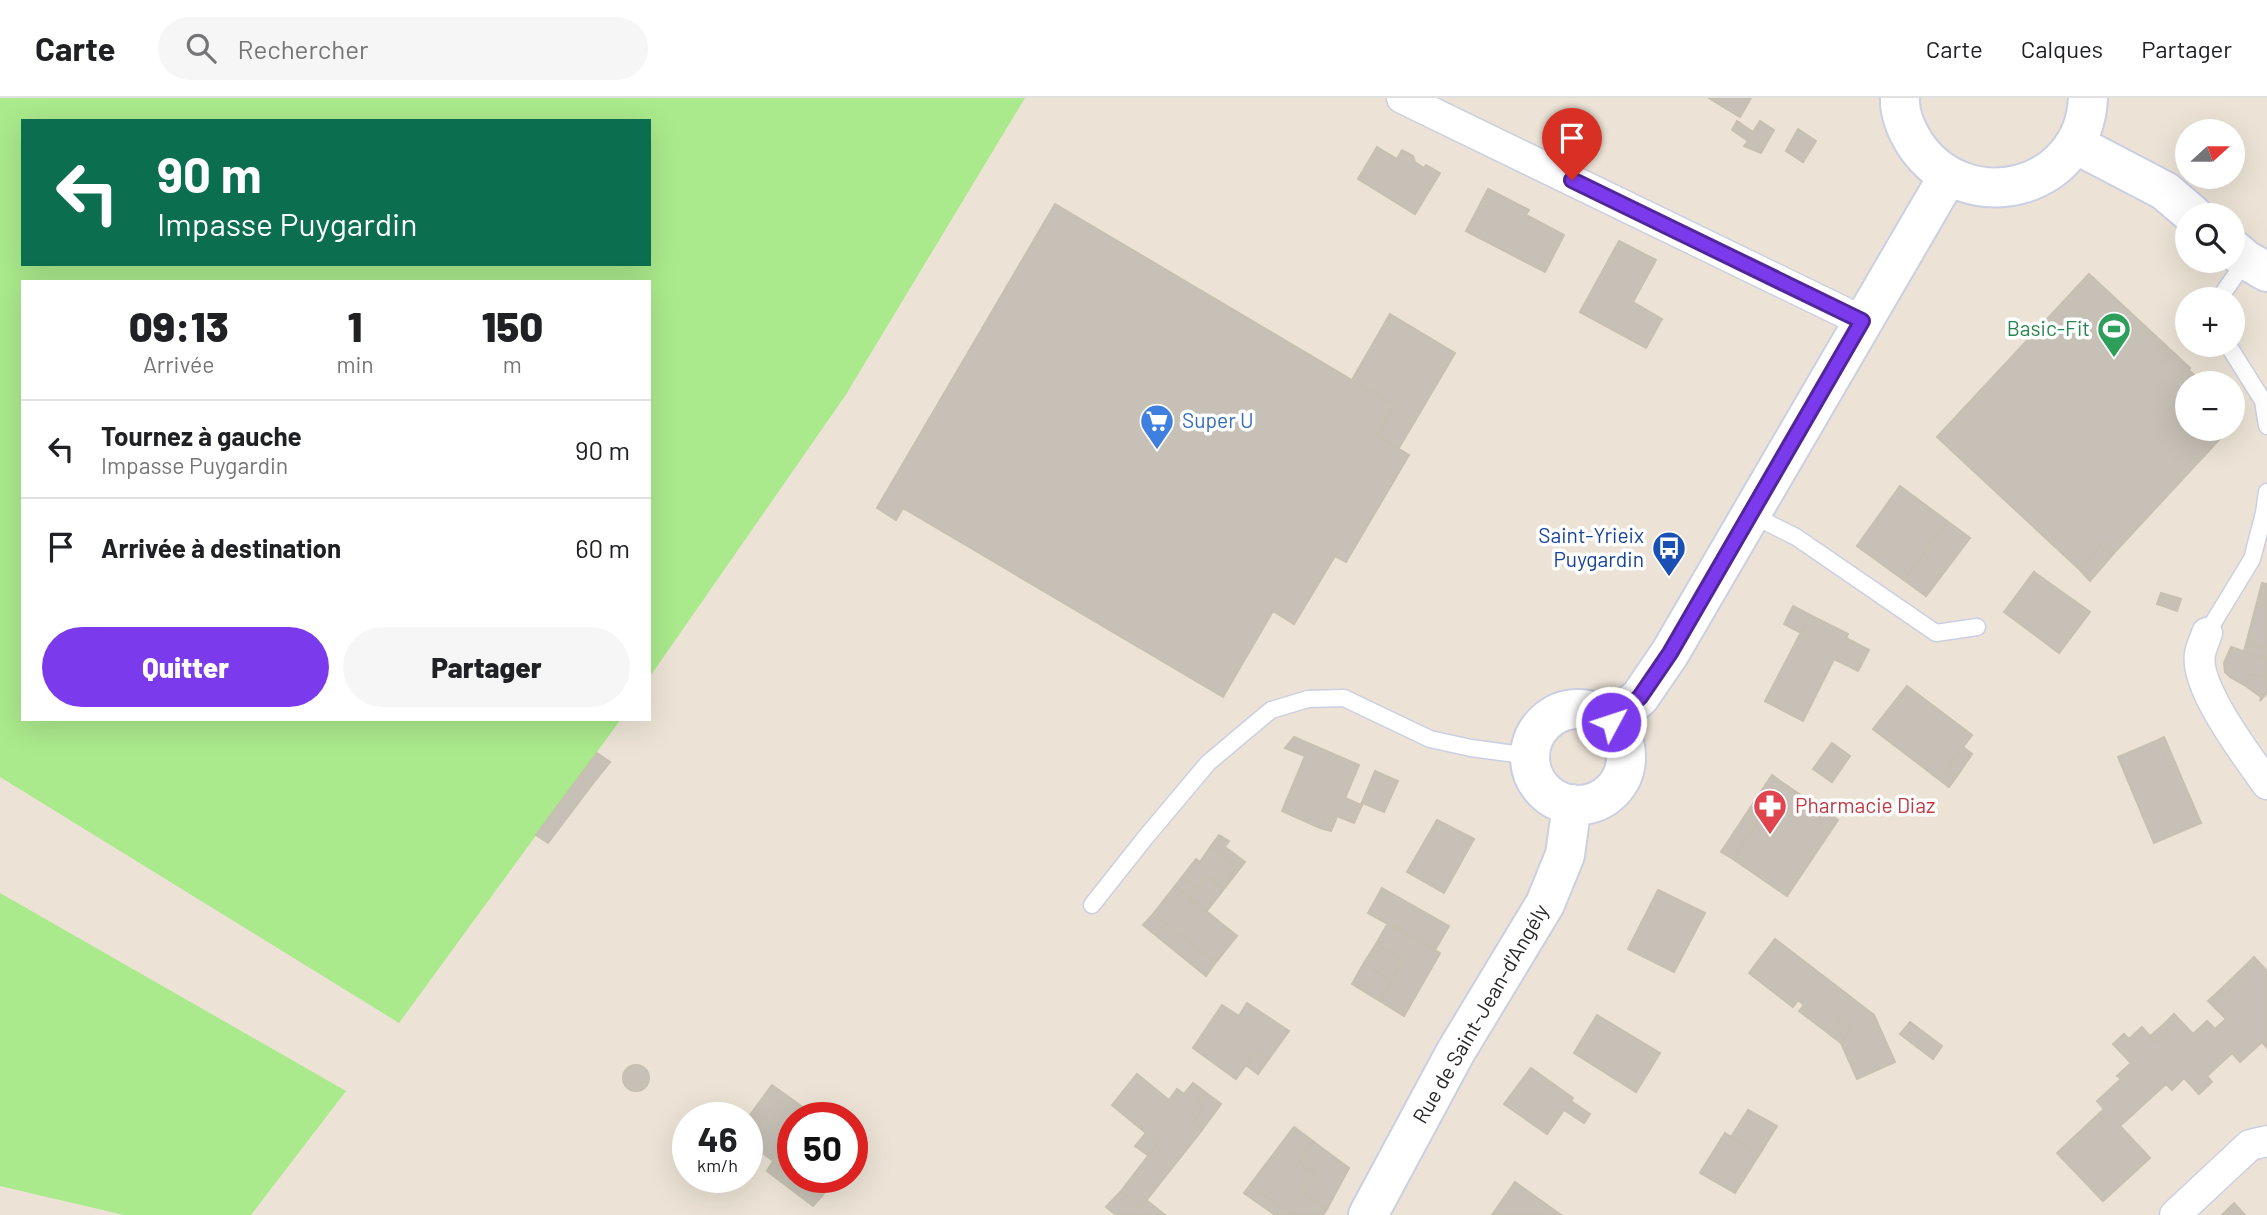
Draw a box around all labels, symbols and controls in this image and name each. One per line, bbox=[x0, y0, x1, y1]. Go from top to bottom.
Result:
search box bbox=[158, 17, 648, 80]
text: Carte bbox=[35, 28, 116, 68]
icon: search bbox=[182, 29, 220, 67]
text: Rechercher bbox=[238, 33, 368, 64]
text: Carte bbox=[1926, 34, 1983, 63]
text: Calques bbox=[2021, 34, 2103, 63]
text: Partager bbox=[2141, 34, 2232, 63]
pin bbox=[1542, 108, 1602, 180]
icon: arrive bbox=[1553, 119, 1591, 157]
north arrow bbox=[2175, 119, 2245, 189]
map controls bbox=[2175, 119, 2245, 441]
text: 90 m bbox=[157, 144, 262, 203]
icon: left bbox=[42, 147, 133, 238]
button: search bbox=[2175, 203, 2245, 273]
text: Impasse Puygardin bbox=[157, 204, 418, 242]
button: + bbox=[2175, 287, 2245, 357]
text: 09:13 bbox=[129, 300, 229, 350]
text: 1 bbox=[348, 300, 363, 350]
text: 150 bbox=[481, 300, 543, 350]
sports icon: Basic-Fit bbox=[2095, 310, 2133, 359]
place label: Basic-Fit bbox=[2007, 315, 2090, 340]
text: Arrivée bbox=[143, 350, 215, 378]
text: min bbox=[336, 350, 374, 378]
text: m bbox=[503, 350, 522, 378]
button: − bbox=[2175, 371, 2245, 441]
supermarket icon: Super U bbox=[1138, 402, 1176, 451]
place label: Super U bbox=[1182, 407, 1254, 432]
text: Tournez à gauche bbox=[101, 420, 302, 451]
icon: left bbox=[42, 430, 80, 468]
text: 90 m bbox=[575, 434, 630, 465]
text: Impasse Puygardin bbox=[101, 451, 288, 479]
place label: Saint-Yrieix Puygardin bbox=[1538, 522, 1644, 571]
icon: arrive bbox=[42, 528, 80, 566]
bus stop icon: Saint-Yrieix Puygardin bbox=[1650, 529, 1688, 578]
text: Arrivée à destination bbox=[101, 532, 341, 563]
text: 60 m bbox=[575, 532, 630, 563]
button: Quitter bbox=[42, 627, 329, 707]
button: Partager bbox=[343, 627, 630, 707]
position arrow bbox=[1574, 685, 1648, 759]
pharmacy icon: Pharmacie Diaz bbox=[1751, 787, 1789, 836]
place label: Pharmacie Diaz bbox=[1795, 792, 1935, 817]
street label: Rue de Saint-Jean-d'Angély bbox=[1407, 899, 1553, 1127]
speed limit sign: 50 bbox=[777, 1102, 868, 1193]
text: 46 bbox=[698, 1117, 737, 1159]
text: km/h bbox=[697, 1154, 738, 1176]

